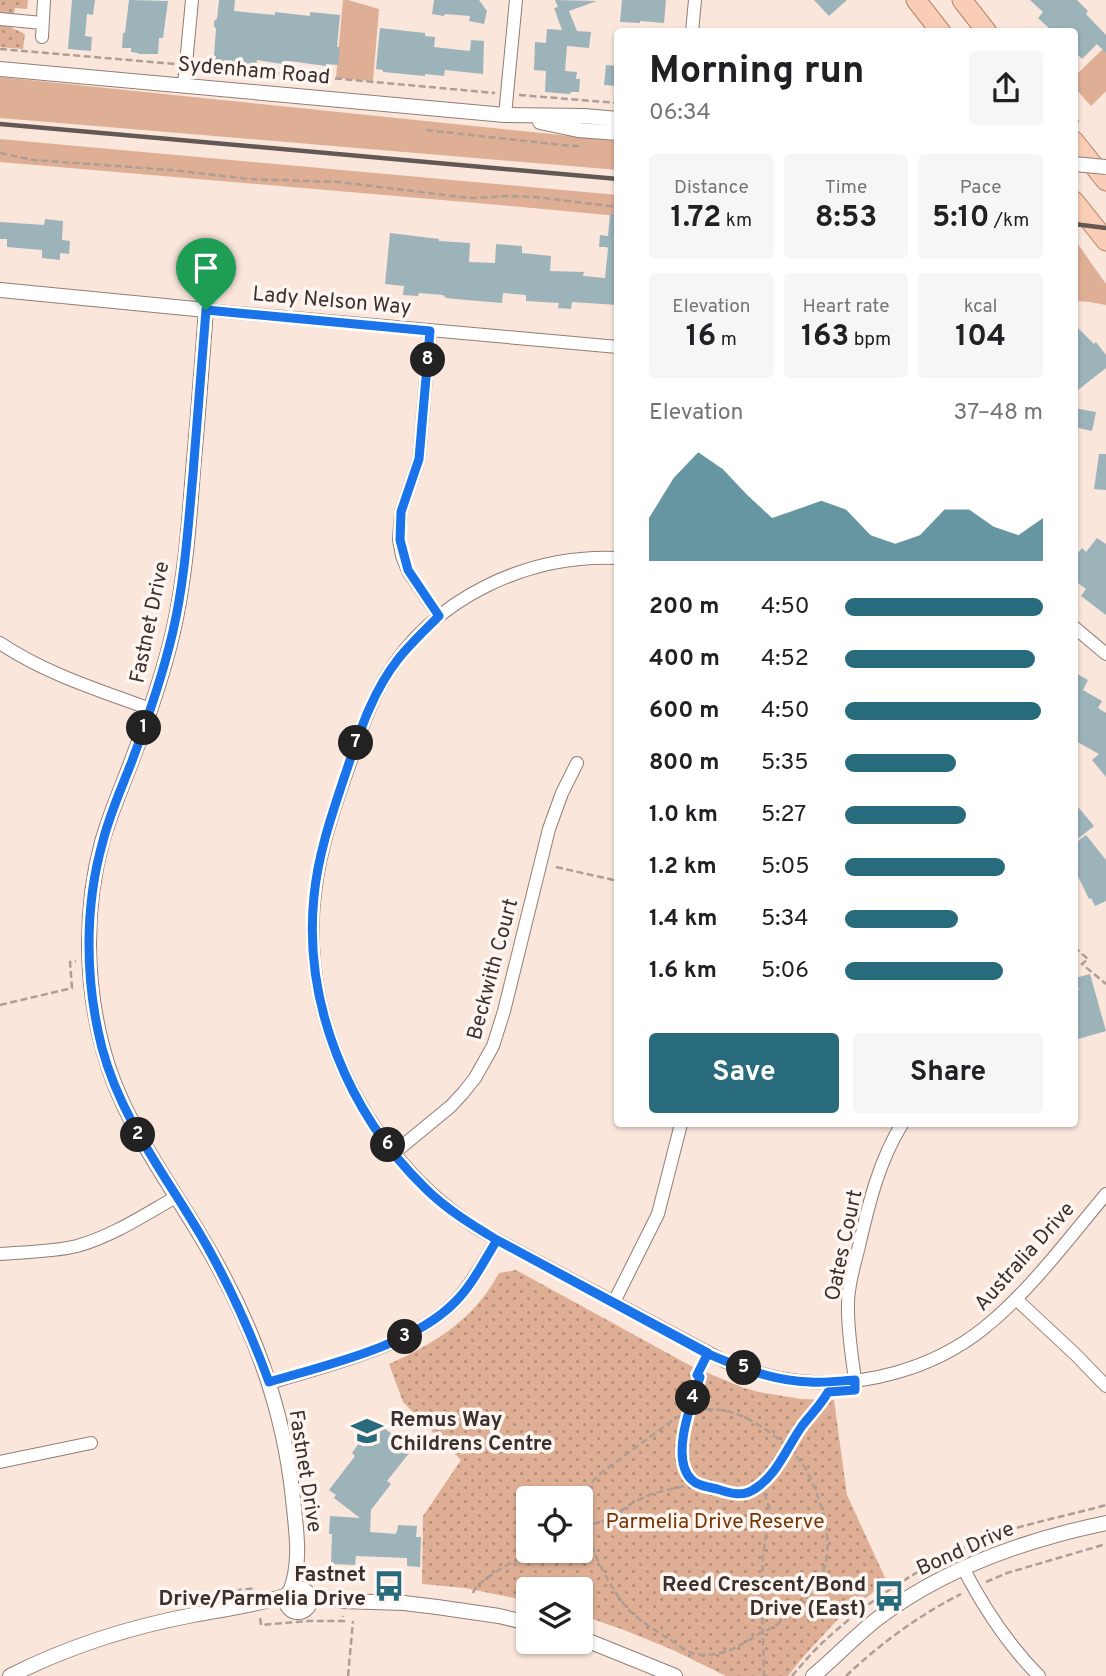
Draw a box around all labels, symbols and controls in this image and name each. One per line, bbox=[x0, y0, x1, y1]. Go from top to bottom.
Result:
text: Morning run bbox=[649, 48, 865, 97]
street label: Sydenham Road bbox=[177, 51, 331, 92]
button: share bbox=[969, 51, 1043, 125]
text: 06:34 bbox=[649, 99, 711, 128]
text: Distance bbox=[674, 176, 749, 200]
text: Time bbox=[825, 176, 867, 200]
text: Pace bbox=[960, 176, 1002, 200]
text: 1.72 bbox=[671, 200, 721, 237]
text: 8:53 bbox=[815, 200, 877, 237]
text: 5:10 bbox=[932, 200, 989, 237]
text: km bbox=[721, 209, 752, 233]
text: /km bbox=[989, 209, 1029, 233]
pin bbox=[176, 238, 236, 310]
icon: arrive bbox=[187, 249, 225, 287]
street label: Lady Nelson Way bbox=[251, 281, 412, 322]
text: Elevation bbox=[672, 295, 750, 319]
text: Heart rate bbox=[803, 295, 889, 319]
text: kcal bbox=[964, 295, 998, 319]
text: 16 bbox=[686, 319, 716, 356]
text: 163 bbox=[801, 319, 849, 356]
text: 104 bbox=[955, 319, 1006, 356]
text: m bbox=[716, 328, 737, 352]
text: bpm bbox=[849, 328, 891, 352]
pin: 8 bbox=[410, 342, 446, 378]
text: 8 bbox=[422, 347, 433, 371]
text: Elevation bbox=[649, 399, 744, 428]
text: 37–48 m bbox=[954, 399, 1043, 428]
street label: Fastnet Drive bbox=[124, 559, 177, 686]
text: 200 m bbox=[649, 593, 719, 622]
text: 4:50 bbox=[761, 593, 809, 622]
text: 400 m bbox=[649, 645, 720, 674]
text: 4:52 bbox=[761, 645, 809, 674]
text: 600 m bbox=[649, 697, 719, 726]
text: 4:50 bbox=[761, 697, 809, 726]
pin: 1 bbox=[127, 710, 162, 746]
text: 1 bbox=[140, 715, 147, 739]
pin: 7 bbox=[338, 726, 374, 760]
text: 7 bbox=[350, 730, 361, 754]
text: 800 m bbox=[649, 749, 719, 778]
text: 5:35 bbox=[761, 749, 809, 778]
text: 1.0 km bbox=[649, 801, 718, 830]
text: 5:27 bbox=[761, 801, 806, 830]
text: 1.2 km bbox=[649, 853, 717, 882]
text: 5:05 bbox=[761, 853, 810, 882]
street label: Beckwith Court bbox=[462, 896, 525, 1043]
text: 1.4 km bbox=[649, 905, 717, 934]
text: 5:34 bbox=[761, 905, 809, 934]
text: 1.6 km bbox=[649, 957, 717, 986]
text: 5:06 bbox=[761, 957, 809, 986]
button: Save bbox=[649, 1033, 839, 1113]
button: Share bbox=[853, 1033, 1043, 1113]
pin: 2 bbox=[120, 1118, 156, 1152]
text: 2 bbox=[132, 1122, 143, 1146]
pin: 6 bbox=[370, 1128, 406, 1162]
text: 6 bbox=[382, 1132, 393, 1156]
street label: Oates Court bbox=[820, 1187, 869, 1303]
street label: Australia Drive bbox=[969, 1197, 1081, 1317]
pin: 3 bbox=[388, 1320, 422, 1354]
text: 3 bbox=[399, 1324, 410, 1348]
pin: 5 bbox=[726, 1350, 762, 1386]
text: 5 bbox=[738, 1355, 749, 1379]
pin: 4 bbox=[676, 1380, 710, 1416]
text: 4 bbox=[686, 1385, 699, 1409]
place label: Remus Way Childrens Centre bbox=[390, 1407, 553, 1458]
street label: Fastnet Drive bbox=[282, 1408, 328, 1534]
school or university icon: Remus Way Childrens Centre bbox=[350, 1414, 384, 1448]
map controls bbox=[516, 1486, 593, 1654]
button: locate bbox=[516, 1486, 593, 1563]
park label: Parmelia Drive Reserve bbox=[605, 1509, 825, 1536]
street label: Bond Drive bbox=[913, 1516, 1019, 1583]
place label: Fastnet Drive/Parmelia Drive bbox=[158, 1562, 366, 1613]
bus stop icon: Fastnet Drive/Parmelia Drive bbox=[372, 1569, 406, 1603]
place label: Reed Crescent/Bond Drive (East) bbox=[662, 1572, 866, 1623]
button: layers bbox=[516, 1577, 593, 1654]
bus stop icon: Reed Crescent/Bond Drive (East) bbox=[872, 1579, 906, 1613]

